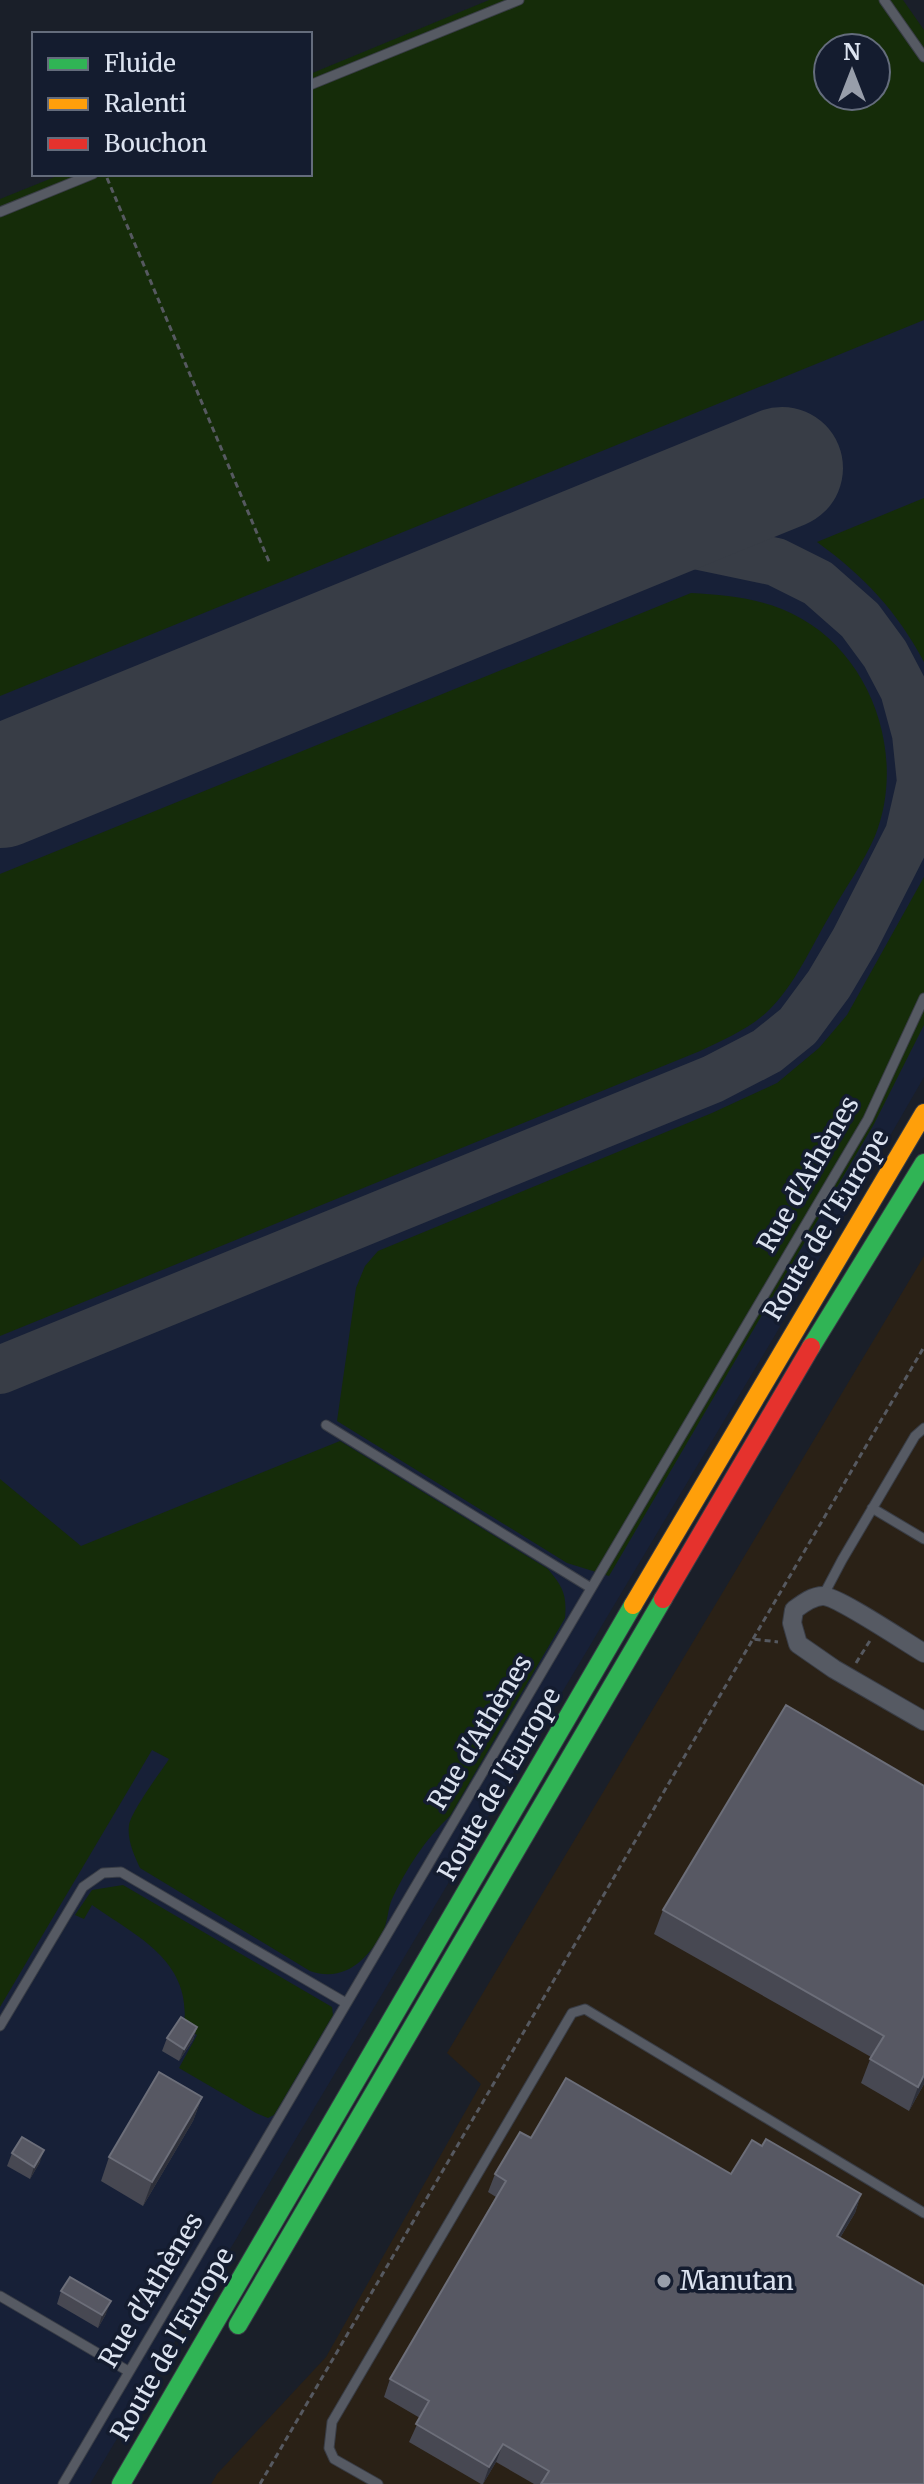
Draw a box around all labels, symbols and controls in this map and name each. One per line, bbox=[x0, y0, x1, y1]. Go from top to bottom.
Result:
legend bbox=[32, 32, 312, 176]
north arrow bbox=[812, 32, 892, 112]
text: N bbox=[843, 38, 861, 66]
text: Fluide bbox=[104, 48, 176, 79]
text: Ralenti bbox=[104, 88, 187, 119]
text: Bouchon bbox=[104, 128, 207, 159]
street label: Rue d'Athènes bbox=[749, 1090, 866, 1258]
street label: Route de l'Europe bbox=[755, 1123, 896, 1326]
street label: Rue d'Athènes bbox=[420, 1648, 539, 1815]
street label: Route de l'Europe bbox=[430, 1681, 567, 1886]
street label: Rue d'Athènes bbox=[91, 2206, 210, 2373]
street label: Route de l'Europe bbox=[103, 2241, 240, 2446]
place label: Manutan bbox=[680, 2264, 794, 2297]
marker: Manutan bbox=[655, 2272, 673, 2290]

